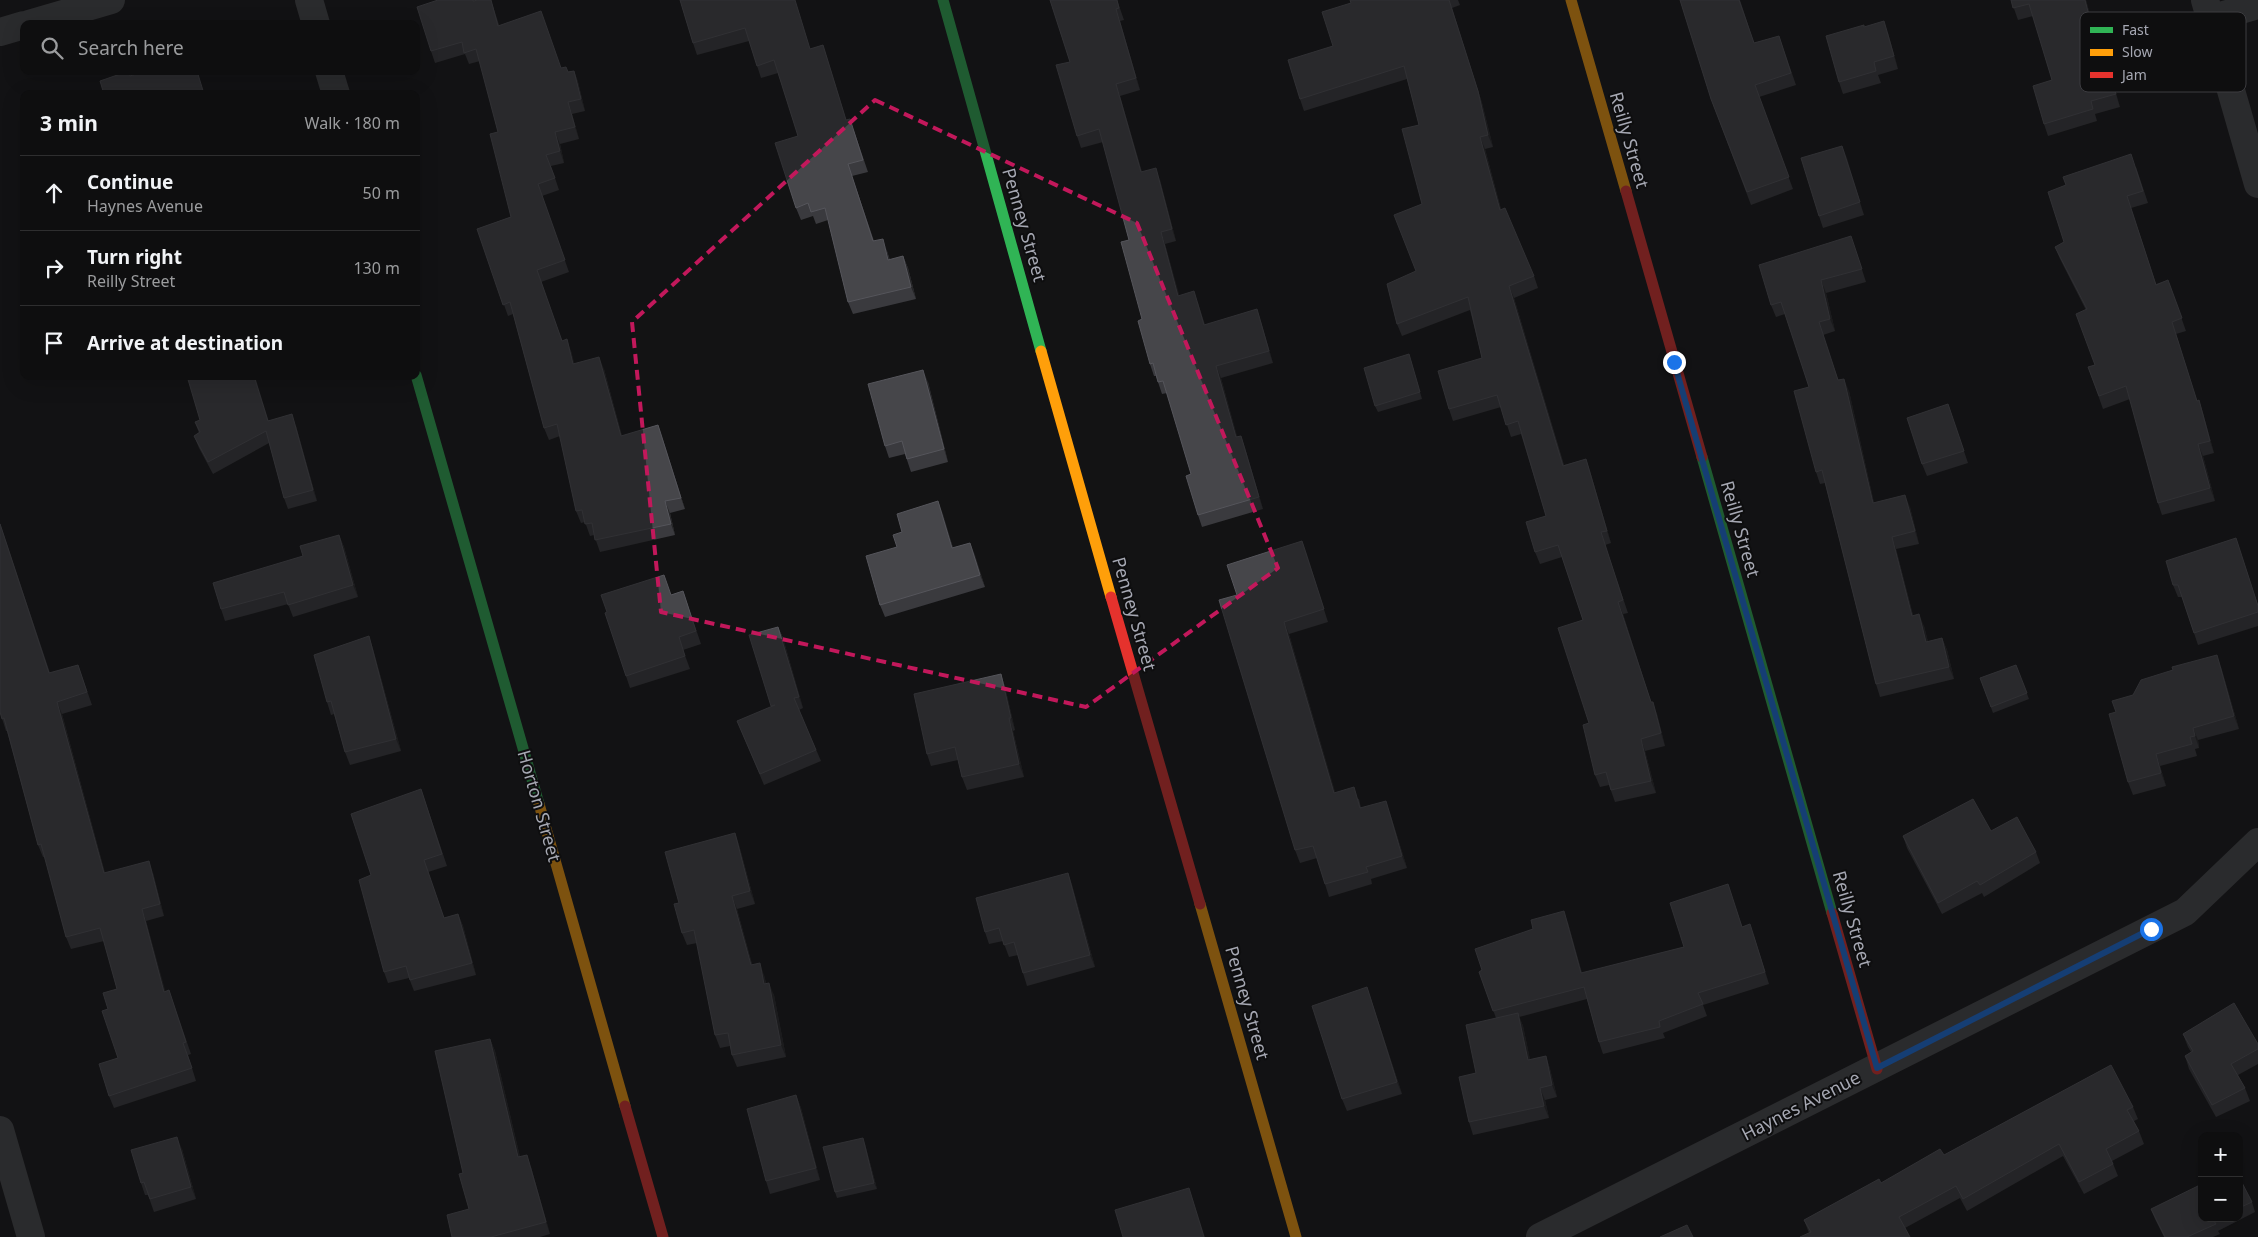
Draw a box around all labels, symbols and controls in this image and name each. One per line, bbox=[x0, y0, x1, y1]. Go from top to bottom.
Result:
legend bbox=[2080, 12, 2246, 92]
search box bbox=[20, 20, 420, 75]
text: Fast bbox=[2122, 20, 2149, 39]
icon: search bbox=[38, 34, 66, 62]
text: Search here bbox=[78, 35, 184, 61]
text: Slow bbox=[2122, 42, 2153, 61]
text: Jam bbox=[2120, 65, 2147, 84]
street label: Reilly Street bbox=[1605, 89, 1655, 191]
text: 3 min bbox=[40, 109, 98, 137]
text: Walk · 180 m bbox=[305, 112, 400, 134]
street label: Penney Street bbox=[997, 165, 1053, 285]
text: Continue bbox=[87, 169, 173, 195]
icon: ahead bbox=[40, 179, 68, 207]
text: 50 m bbox=[363, 182, 400, 204]
text: Haynes Avenue bbox=[87, 195, 203, 217]
text: Turn right bbox=[87, 244, 182, 270]
icon: right bbox=[40, 254, 68, 282]
text: 130 m bbox=[353, 257, 400, 279]
text: Reilly Street bbox=[87, 270, 175, 292]
icon: arrive bbox=[40, 329, 68, 357]
text: Arrive at destination bbox=[87, 330, 283, 356]
route end bbox=[1663, 351, 1686, 374]
street label: Reilly Street bbox=[1716, 478, 1766, 580]
street label: Penney Street bbox=[1107, 554, 1163, 674]
street label: Horton Street bbox=[513, 747, 567, 865]
street label: Reilly Street bbox=[1828, 868, 1878, 970]
route start bbox=[2140, 918, 2163, 941]
street label: Penney Street bbox=[1220, 943, 1276, 1063]
street label: Haynes Avenue bbox=[1737, 1065, 1864, 1145]
map controls bbox=[2198, 1132, 2243, 1222]
button: + bbox=[2198, 1132, 2243, 1177]
button: − bbox=[2198, 1177, 2243, 1222]

